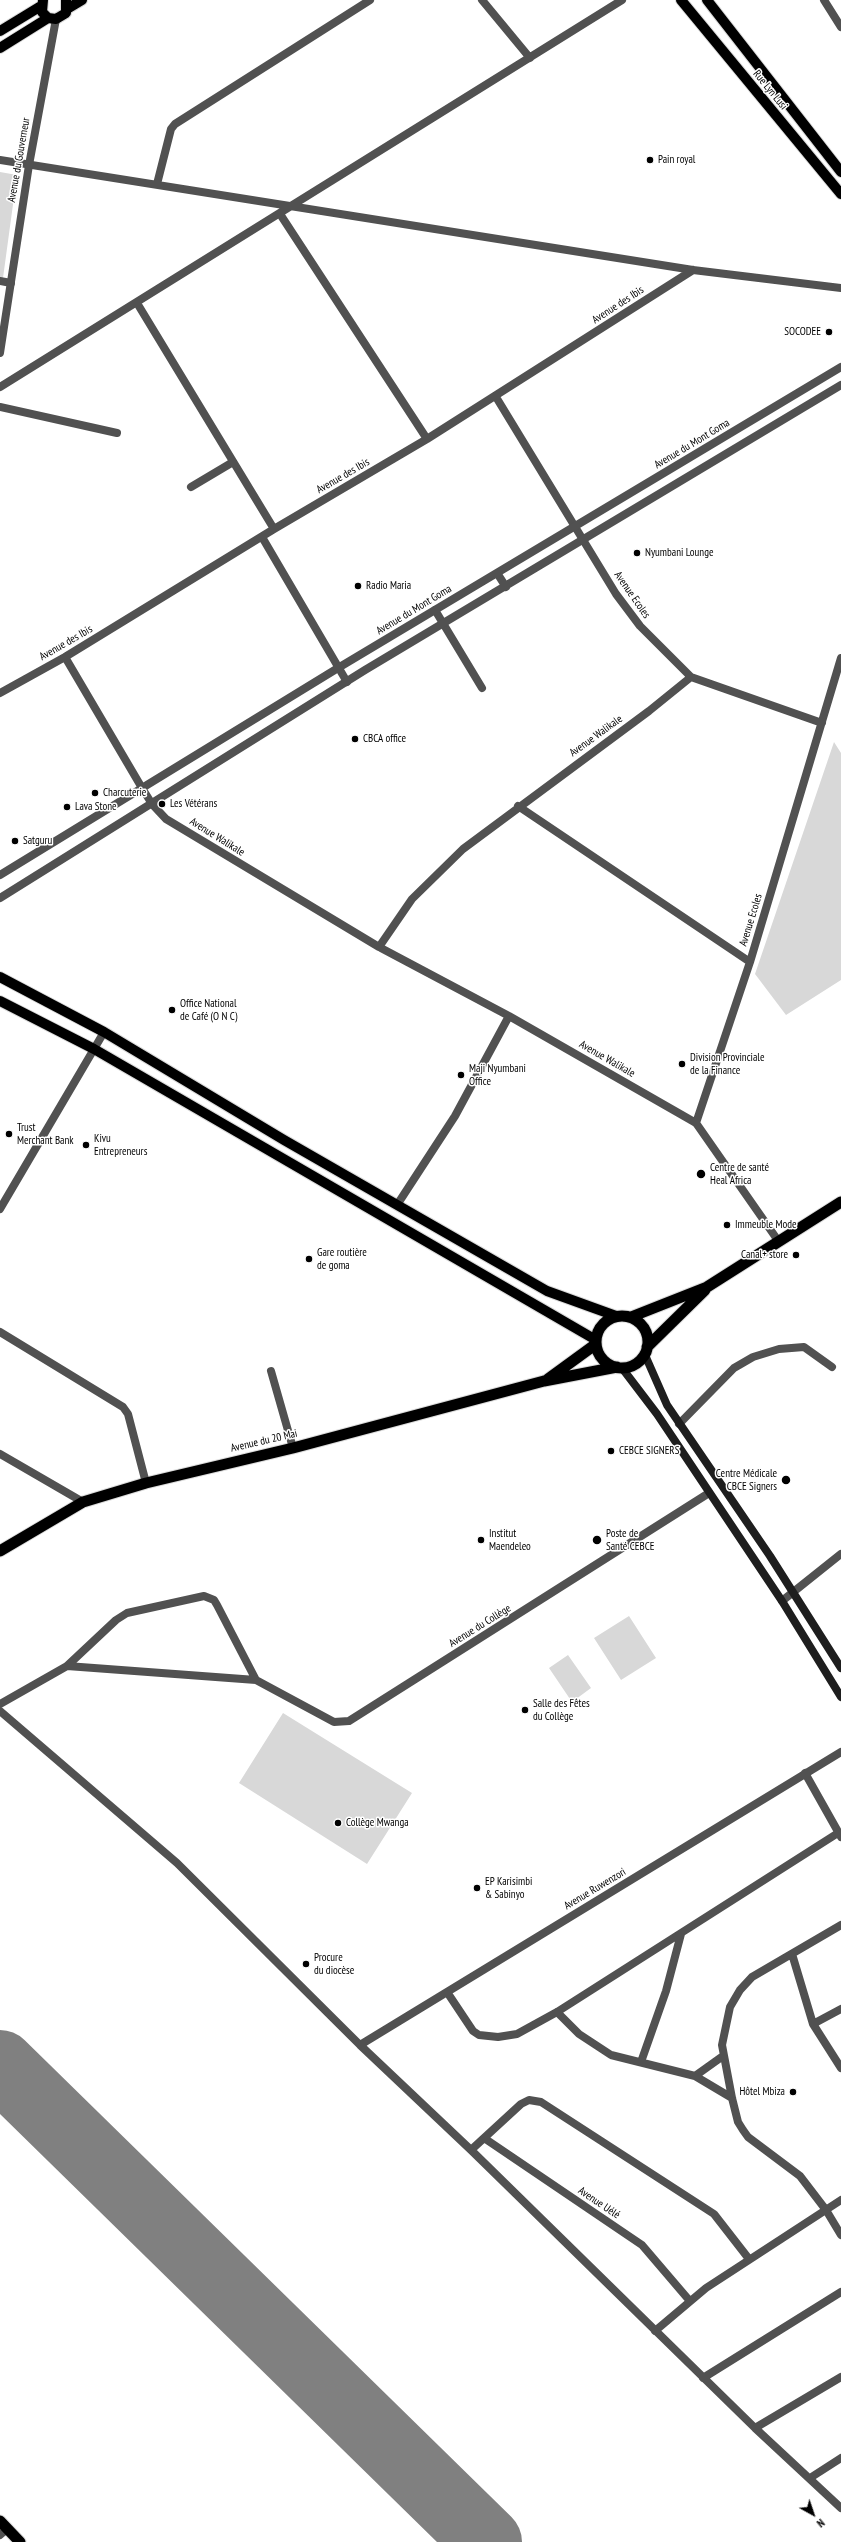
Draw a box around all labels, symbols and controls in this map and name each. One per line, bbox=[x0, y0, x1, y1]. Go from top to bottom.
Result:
street label: Rue Lyn Lusi bbox=[750, 67, 790, 113]
street label: Avenue du Gouverneur bbox=[5, 117, 33, 203]
place label: Pain royal bbox=[658, 153, 695, 167]
marker: Pain royal bbox=[645, 155, 655, 165]
street label: Avenue des Ibis bbox=[590, 283, 646, 327]
place label: SOCODEE bbox=[784, 325, 821, 339]
marker: SOCODEE bbox=[824, 327, 834, 337]
street label: Avenue du Mont Goma bbox=[652, 416, 732, 472]
street label: Avenue des Ibis bbox=[314, 456, 372, 496]
place label: Nyumbani Lounge bbox=[645, 546, 713, 560]
marker: Nyumbani Lounge bbox=[632, 548, 642, 558]
street label: Avenue Ecoles bbox=[611, 569, 653, 621]
place label: Radio Maria bbox=[366, 579, 411, 593]
marker: Radio Maria bbox=[353, 581, 363, 591]
street label: Avenue du Mont Goma bbox=[374, 582, 454, 638]
street label: Avenue des Ibis bbox=[37, 623, 95, 663]
street label: Avenue Walikale bbox=[567, 712, 625, 760]
place label: CBCA office bbox=[363, 732, 406, 746]
marker: CBCA office bbox=[350, 734, 360, 744]
place label: Charcuterie bbox=[103, 786, 146, 800]
marker: Charcuterie bbox=[90, 788, 100, 798]
place label: Les Vétérans bbox=[170, 797, 217, 811]
marker: Les Vétérans bbox=[157, 799, 167, 809]
place label: Lava Stone bbox=[75, 800, 117, 814]
marker: Lava Stone bbox=[62, 802, 72, 812]
street label: Avenue Walikale bbox=[187, 815, 247, 859]
place label: Satguru bbox=[23, 834, 52, 848]
marker: Satguru bbox=[10, 836, 20, 846]
street label: Avenue Ecoles bbox=[737, 892, 765, 948]
place label: Office National de Café (O N C) bbox=[180, 997, 237, 1023]
marker: Office National de Café (O N C) bbox=[167, 1005, 177, 1015]
street label: Avenue Walikale bbox=[577, 1038, 637, 1080]
place label: Division Provinciale de la Finance bbox=[690, 1051, 764, 1077]
marker: Division Provinciale de la Finance bbox=[677, 1059, 687, 1069]
place label: Maji Nyumbani Office bbox=[469, 1062, 526, 1088]
marker: Maji Nyumbani Office bbox=[456, 1070, 466, 1080]
place label: Trust Merchant Bank bbox=[17, 1121, 74, 1147]
marker: Trust Merchant Bank bbox=[4, 1129, 14, 1139]
place label: Kivu Entrepreneurs bbox=[94, 1132, 147, 1158]
marker: Kivu Entrepreneurs bbox=[81, 1140, 91, 1150]
place label: Centre de santé Heal Africa bbox=[710, 1161, 769, 1187]
marker: Centre de santé Heal Africa bbox=[695, 1168, 707, 1180]
place label: Immeuble Mode bbox=[735, 1218, 796, 1232]
marker: Immeuble Mode bbox=[722, 1220, 732, 1230]
place label: Gare routière de goma bbox=[317, 1246, 367, 1272]
place label: Canal+ store bbox=[741, 1248, 788, 1262]
marker: Canal+ store bbox=[791, 1250, 801, 1260]
marker: Gare routière de goma bbox=[304, 1254, 314, 1264]
street label: Avenue du 20 Mai bbox=[229, 1427, 299, 1455]
place label: CEBCE SIGNERS bbox=[619, 1444, 679, 1458]
marker: CEBCE SIGNERS bbox=[606, 1446, 616, 1456]
place label: Centre Médicale CBCE Signers bbox=[716, 1467, 777, 1493]
marker: Centre Médicale CBCE Signers bbox=[780, 1474, 792, 1486]
place label: Institut Maendeleo bbox=[489, 1527, 531, 1553]
place label: Poste de Santé CEBCE bbox=[606, 1527, 654, 1553]
marker: Poste de Santé CEBCE bbox=[591, 1534, 603, 1546]
marker: Institut Maendeleo bbox=[476, 1535, 486, 1545]
street label: Avenue du Collège bbox=[447, 1602, 513, 1650]
place label: Salle des Fêtes du Collège bbox=[533, 1697, 590, 1723]
marker: Salle des Fêtes du Collège bbox=[520, 1705, 530, 1715]
place label: Collège Mwanga bbox=[346, 1816, 409, 1830]
marker: Collège Mwanga bbox=[333, 1818, 343, 1828]
street label: Avenue Ruwenzori bbox=[562, 1865, 628, 1913]
place label: EP Karisimbi & Sabinyo bbox=[485, 1875, 532, 1901]
marker: EP Karisimbi & Sabinyo bbox=[472, 1883, 482, 1893]
place label: Procure du diocèse bbox=[314, 1951, 354, 1977]
marker: Procure du diocèse bbox=[301, 1959, 311, 1969]
place label: Hôtel Mbiza bbox=[739, 2085, 785, 2099]
marker: Hôtel Mbiza bbox=[788, 2087, 798, 2097]
street label: Avenue Uélé bbox=[576, 2184, 622, 2222]
north arrow bbox=[793, 2494, 833, 2534]
text: N bbox=[814, 2516, 827, 2530]

